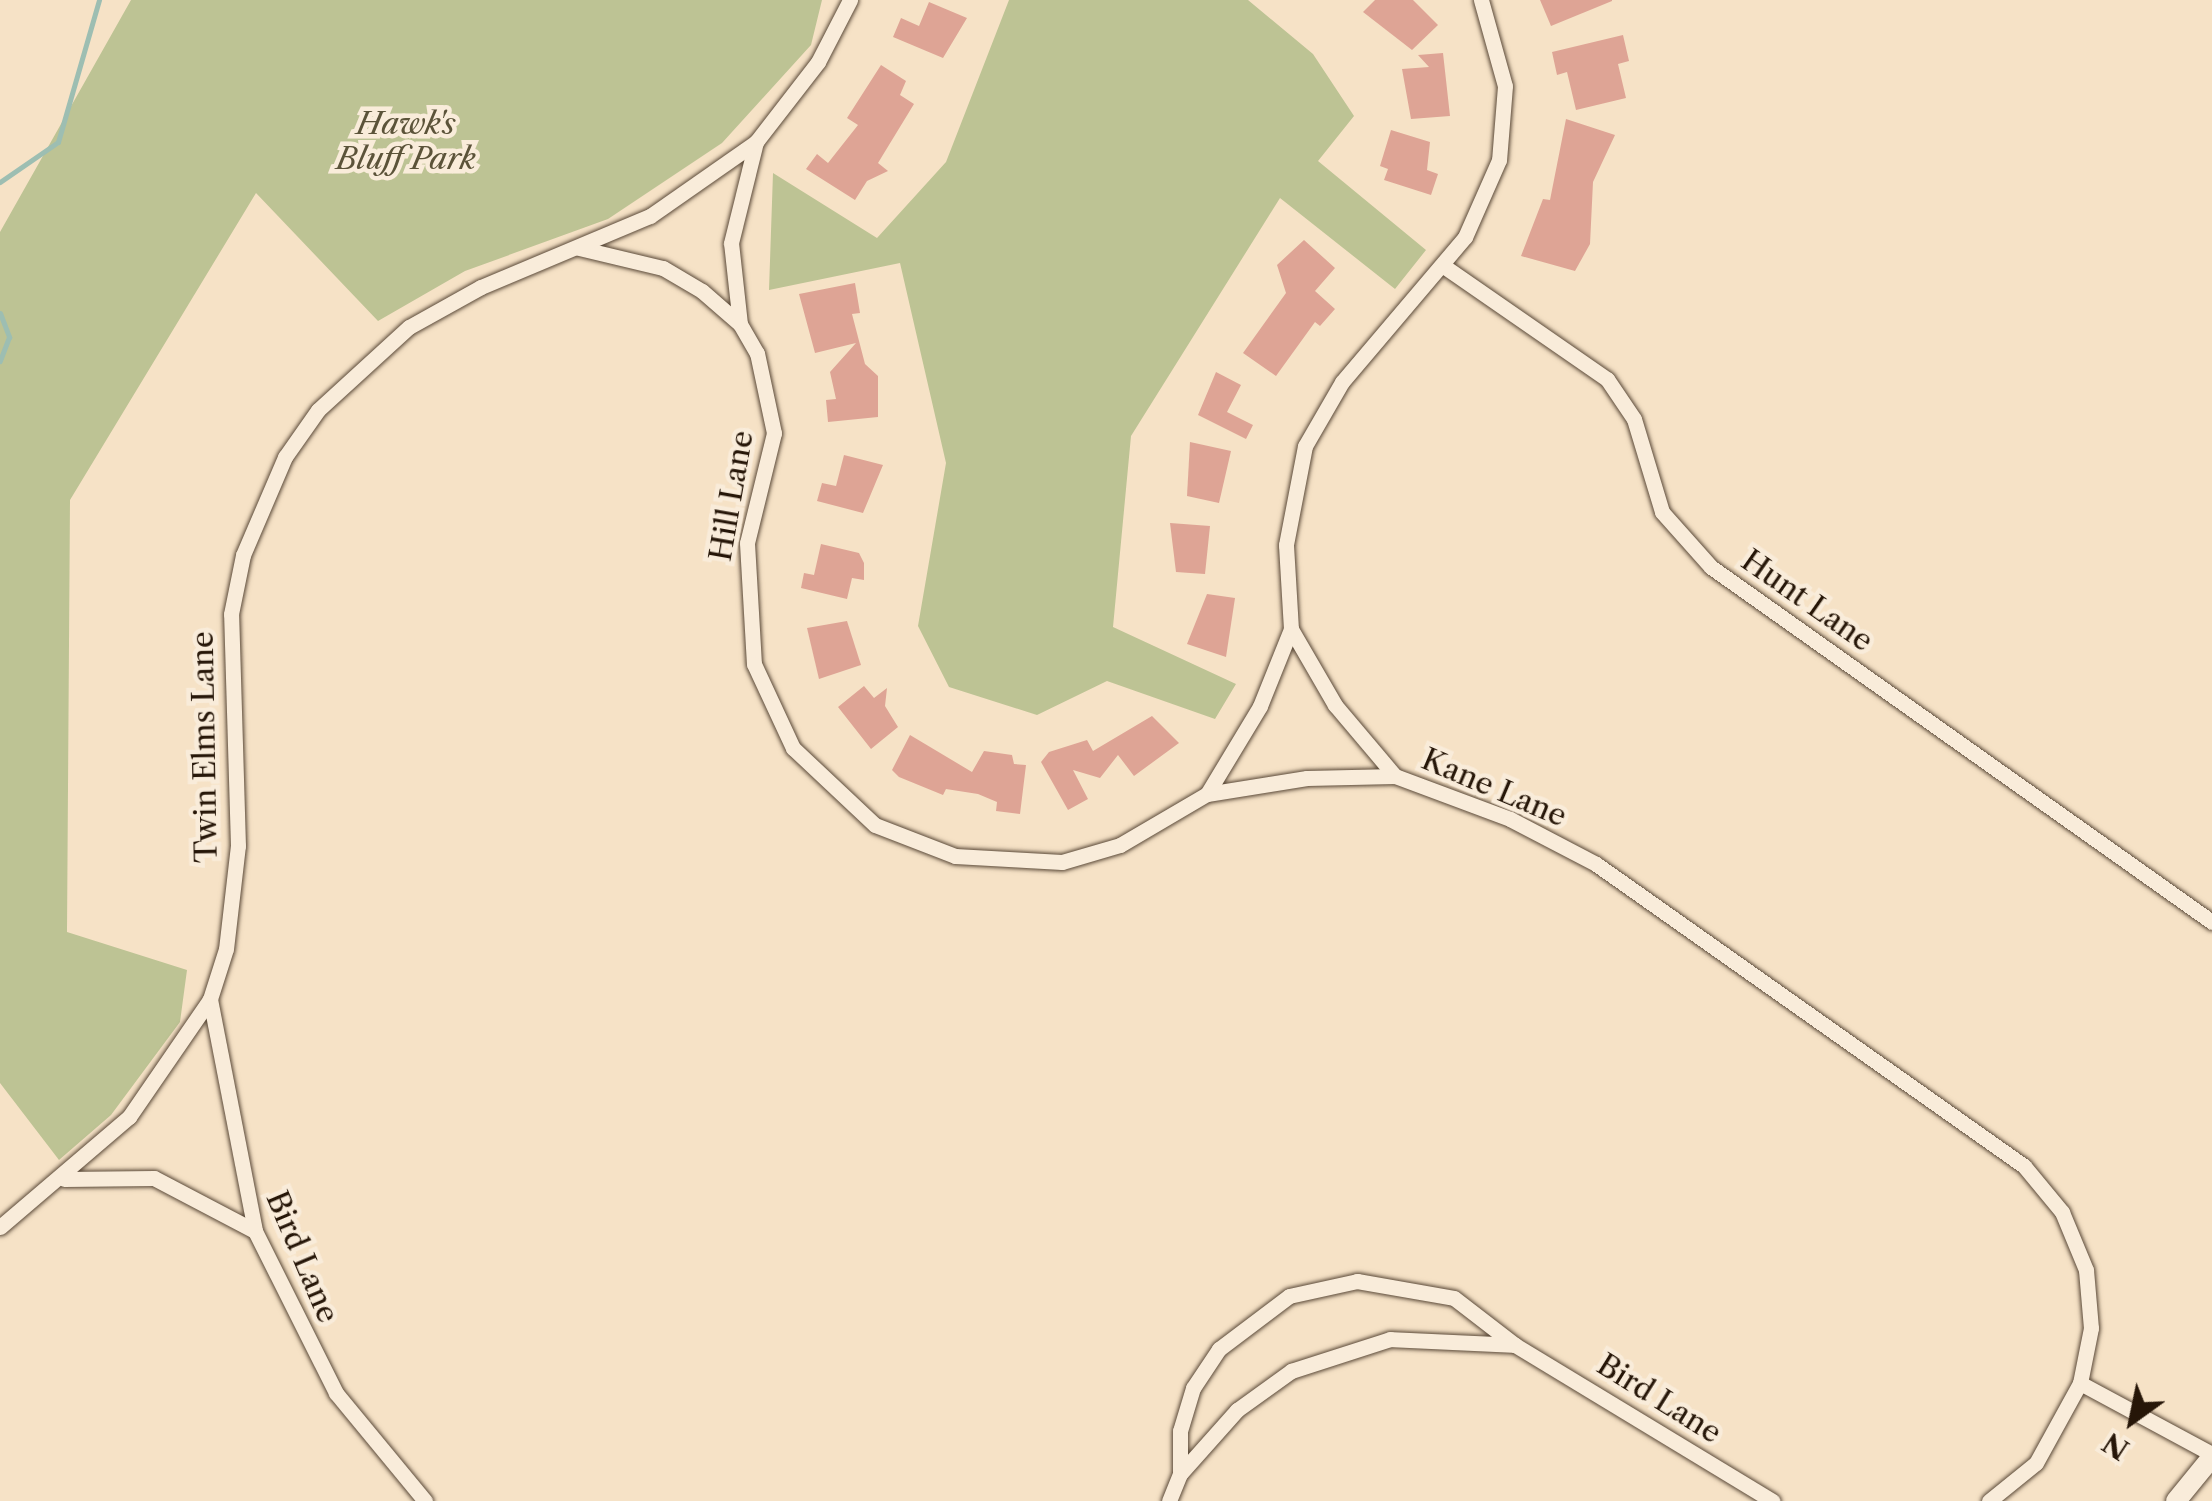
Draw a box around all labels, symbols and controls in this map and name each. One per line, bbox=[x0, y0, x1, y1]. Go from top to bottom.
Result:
park label: Hawk's Bluff Park bbox=[336, 106, 476, 176]
street label: Hill Lane bbox=[703, 428, 761, 564]
street label: Hunt Lane bbox=[1734, 543, 1880, 659]
street label: Twin Elms Lane bbox=[185, 631, 225, 863]
street label: Kane Lane bbox=[1416, 741, 1572, 835]
street label: Bird Lane bbox=[258, 1186, 346, 1328]
street label: Bird Lane bbox=[1590, 1347, 1728, 1451]
north arrow bbox=[2082, 1371, 2182, 1471]
text: N bbox=[2096, 1425, 2135, 1467]

